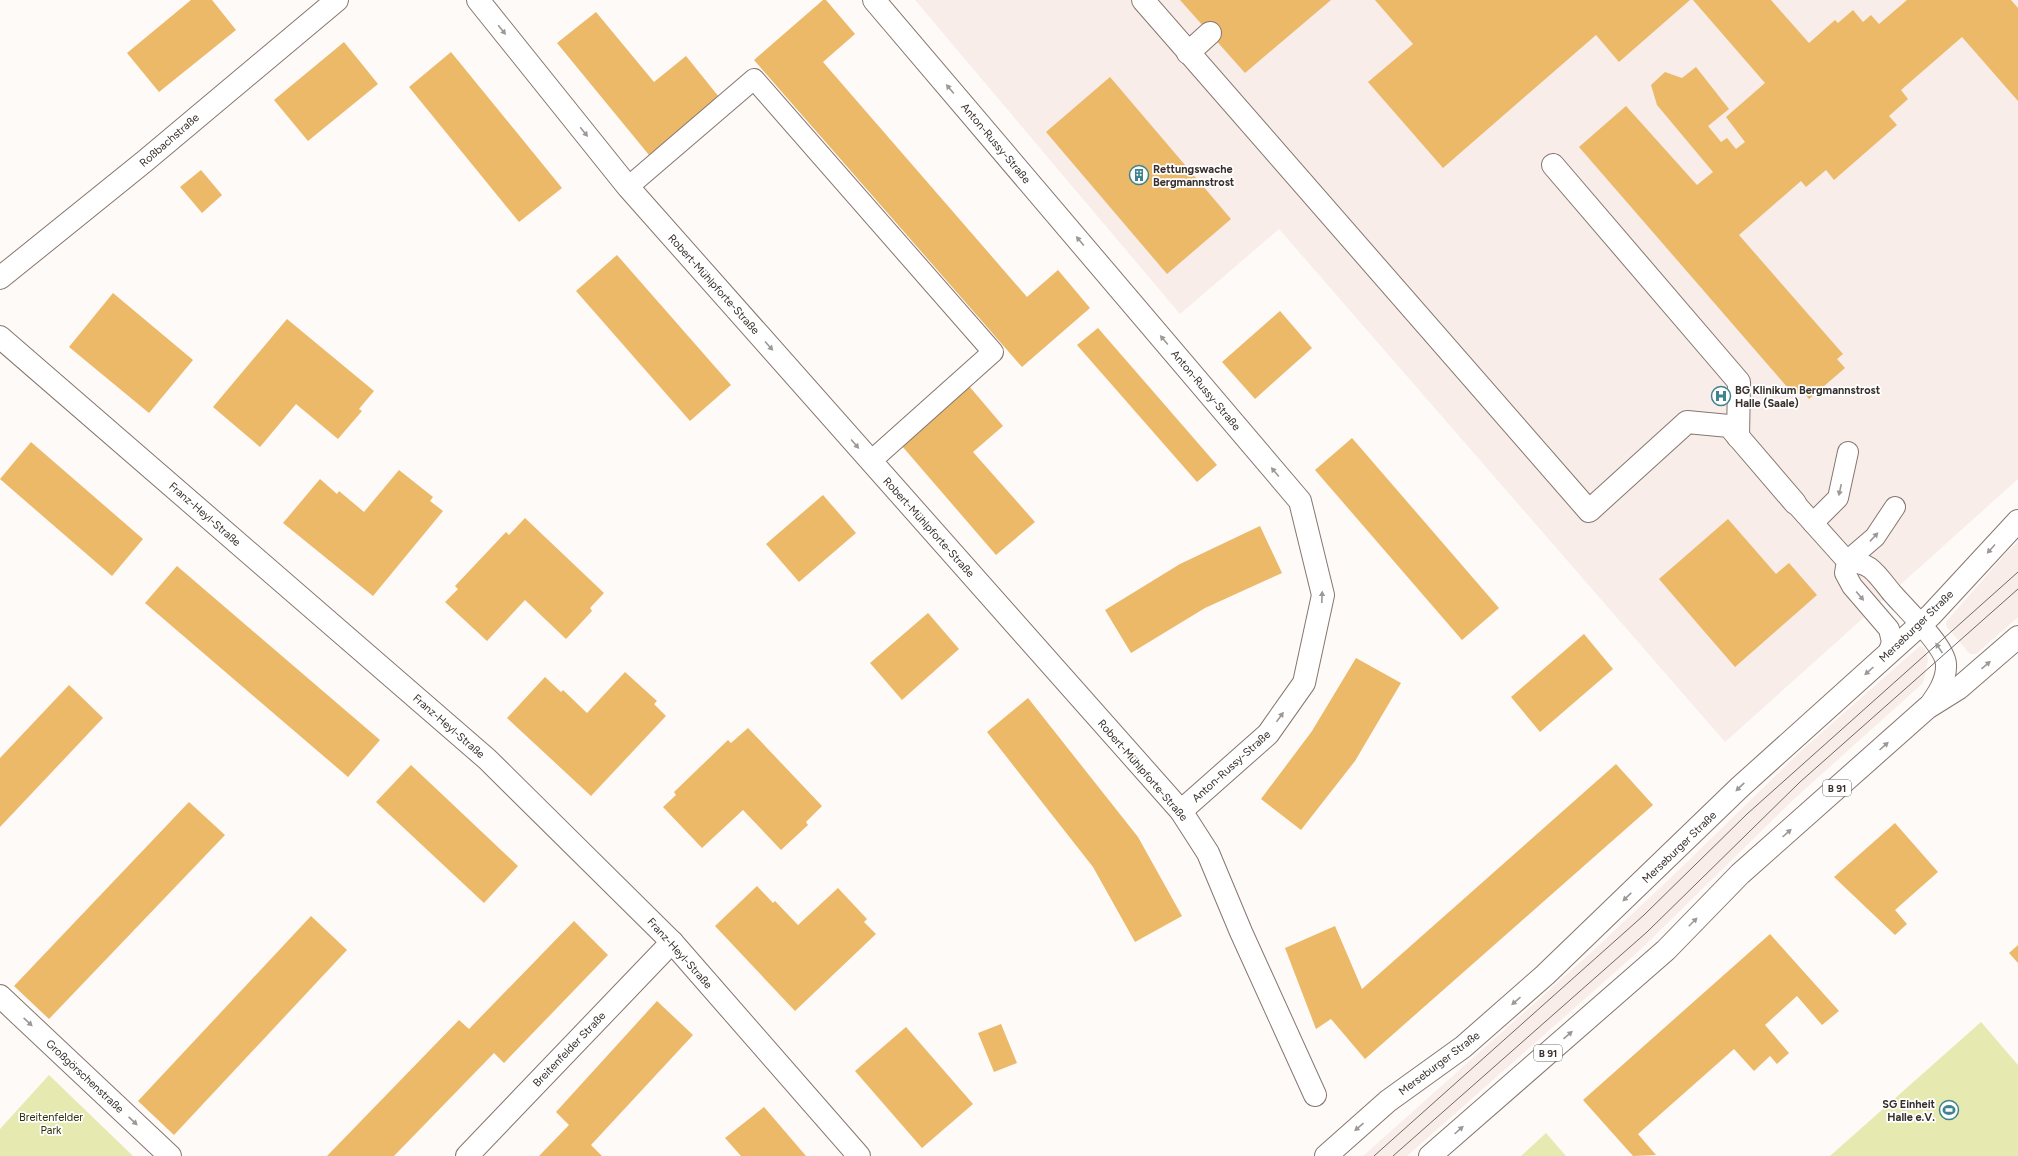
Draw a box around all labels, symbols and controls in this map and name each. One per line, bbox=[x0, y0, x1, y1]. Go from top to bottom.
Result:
one-way arrow bbox=[498, 25, 507, 36]
one-way arrow bbox=[946, 84, 955, 94]
street label: Anton-Russy-Straße bbox=[958, 100, 1033, 186]
street label: Roßbachstraße bbox=[137, 111, 202, 170]
one-way arrow bbox=[579, 126, 588, 137]
place label: Rettungswache Bergmannstrost bbox=[1153, 163, 1235, 189]
building icon: Rettungswache Bergmannstrost bbox=[1128, 164, 1150, 186]
street label: Robert-Mühlpforte-Straße bbox=[665, 232, 762, 337]
one-way arrow bbox=[1075, 236, 1084, 247]
one-way arrow bbox=[1159, 335, 1168, 346]
one-way arrow bbox=[765, 341, 774, 352]
street label: Anton-Russy-Straße bbox=[1168, 347, 1243, 433]
place label: BG Klinikum Bergmannstrost Halle (Saale) bbox=[1735, 384, 1881, 410]
hospital icon: BG Klinikum Bergmannstrost Halle (Saale) bbox=[1710, 385, 1732, 407]
one-way arrow bbox=[851, 439, 860, 449]
one-way arrow bbox=[1271, 466, 1280, 477]
street label: Robert-Mühlpforte-Straße bbox=[880, 475, 977, 580]
street label: Franz-Heyl-Straße bbox=[166, 480, 243, 549]
one-way arrow bbox=[1836, 484, 1842, 496]
one-way arrow bbox=[1869, 532, 1878, 542]
one-way arrow bbox=[1987, 545, 1996, 554]
street label: Merseburger Straße bbox=[1877, 588, 1956, 665]
one-way arrow bbox=[1856, 590, 1865, 601]
one-way arrow bbox=[1318, 591, 1325, 603]
one-way arrow bbox=[1935, 643, 1943, 653]
one-way arrow bbox=[1980, 661, 1991, 670]
one-way arrow bbox=[1864, 666, 1875, 675]
street label: Franz-Heyl-Straße bbox=[410, 692, 487, 761]
one-way arrow bbox=[1276, 712, 1284, 722]
street label: Robert-Mühlpforte-Straße bbox=[1095, 717, 1190, 824]
street label: Anton-Russy-Straße bbox=[1189, 728, 1273, 805]
one-way arrow bbox=[1880, 742, 1889, 751]
road number: B 91 bbox=[1823, 780, 1851, 796]
one-way arrow bbox=[1735, 782, 1745, 792]
street label: Merseburger Straße bbox=[1640, 809, 1719, 886]
one-way arrow bbox=[1782, 828, 1792, 837]
one-way arrow bbox=[1622, 892, 1632, 902]
street label: Franz-Heyl-Straße bbox=[644, 915, 715, 991]
one-way arrow bbox=[1688, 917, 1698, 927]
one-way arrow bbox=[1510, 996, 1521, 1005]
street label: Breitenfelder Straße bbox=[530, 1009, 608, 1089]
one-way arrow bbox=[23, 1018, 34, 1027]
street label: Merseburger Straße bbox=[1396, 1029, 1482, 1098]
one-way arrow bbox=[1562, 1031, 1573, 1040]
street label: Großgörschenstraße bbox=[43, 1037, 126, 1116]
road number: B 91 bbox=[1534, 1045, 1562, 1061]
place label: SG Einheit Halle e.V. bbox=[1882, 1098, 1936, 1124]
sports icon: SG Einheit Halle e.V. bbox=[1938, 1099, 1960, 1121]
park label: Breitenfelder Park bbox=[19, 1111, 83, 1137]
one-way arrow bbox=[128, 1116, 138, 1126]
one-way arrow bbox=[1354, 1122, 1364, 1132]
one-way arrow bbox=[1454, 1126, 1465, 1135]

